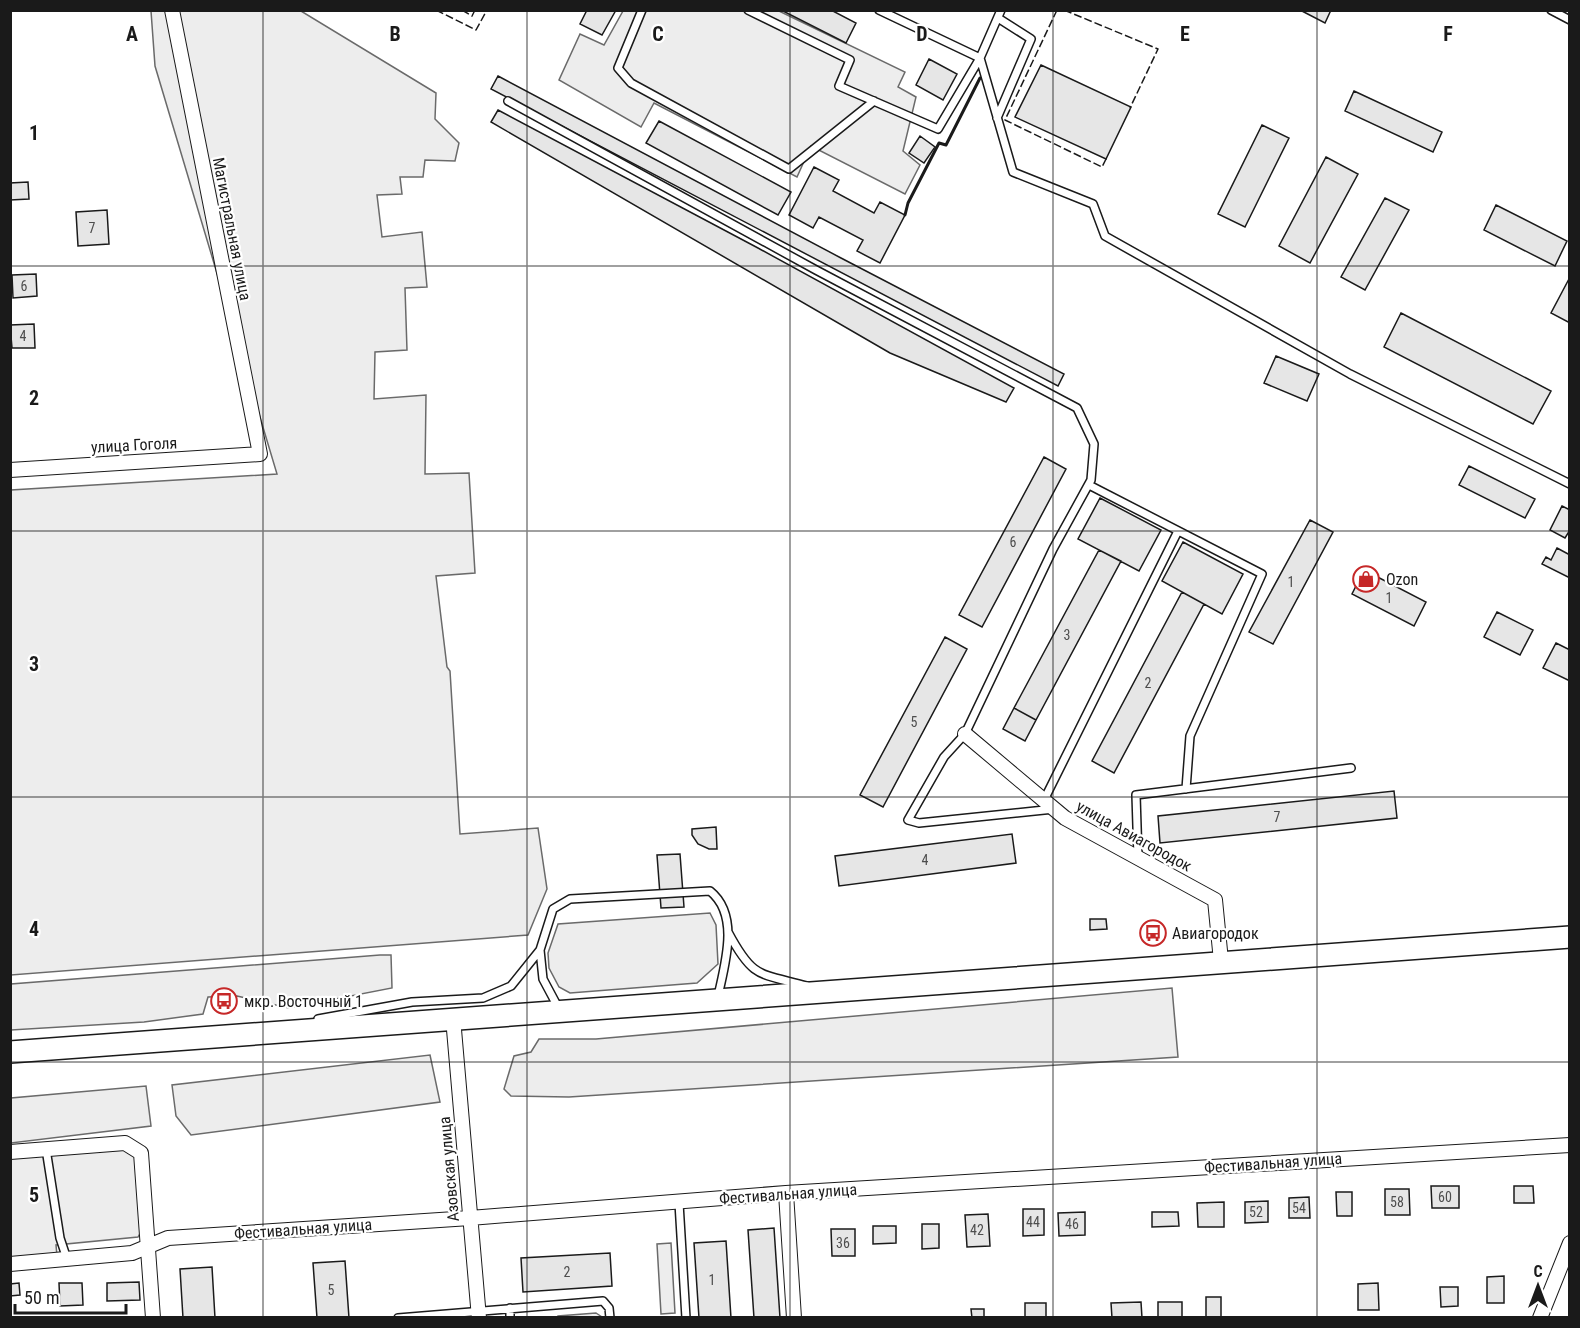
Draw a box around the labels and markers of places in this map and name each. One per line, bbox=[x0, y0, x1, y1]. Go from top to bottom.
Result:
shop icon: Ozon bbox=[1351, 564, 1381, 594]
place label: Ozon bbox=[1386, 570, 1418, 589]
bus stop icon: Авиагородок bbox=[1138, 918, 1168, 948]
place label: Авиагородок bbox=[1172, 924, 1259, 943]
bus stop icon: мкр. Восточный 1 bbox=[209, 986, 239, 1016]
place label: мкр. Восточный 1 bbox=[244, 992, 363, 1011]

